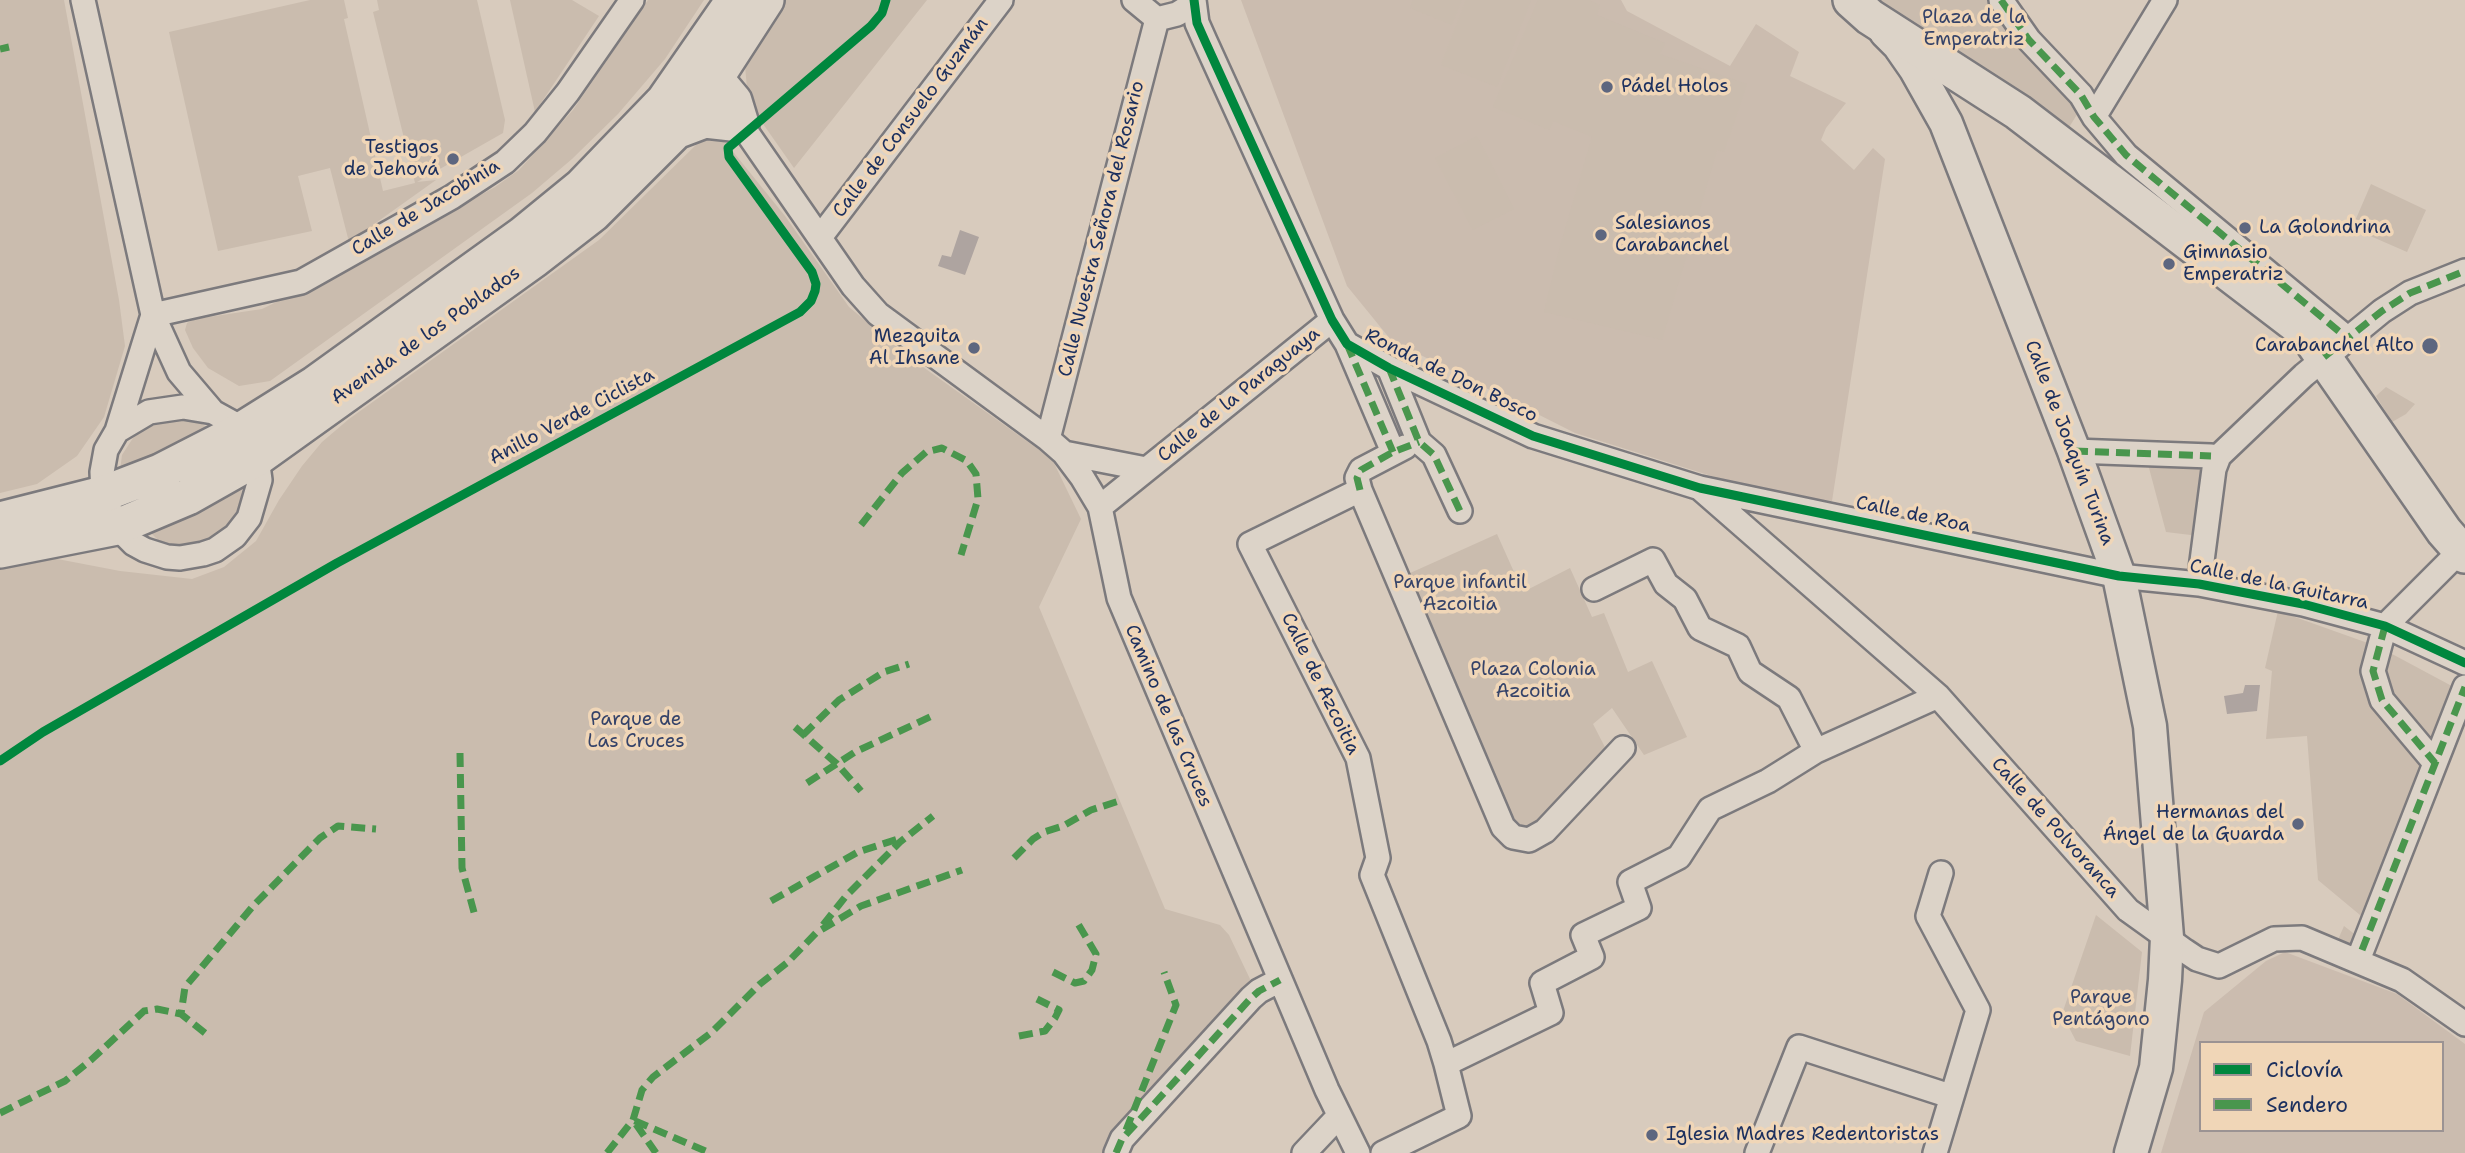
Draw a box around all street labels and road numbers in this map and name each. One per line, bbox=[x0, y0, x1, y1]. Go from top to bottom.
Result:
street label: Calle de Consuelo Guzmán bbox=[828, 14, 994, 222]
street label: Calle Nuestra Señora del Rosario bbox=[1054, 79, 1150, 379]
street label: Calle de Jacobinia bbox=[348, 155, 504, 261]
street label: Avenida de los Poblados bbox=[327, 262, 525, 410]
street label: Calle de la Paraguaya bbox=[1153, 323, 1325, 467]
street label: Ronda de Don Bosco bbox=[1361, 324, 1541, 428]
street label: Calle de Joaquín Turina bbox=[2019, 337, 2119, 549]
street label: Anillo Verde Ciclista bbox=[486, 364, 658, 470]
street label: Calle de Roa bbox=[1854, 492, 1972, 538]
street label: Calle de la Guitarra bbox=[2187, 555, 2371, 615]
street label: Calle de Azcoitia bbox=[1276, 609, 1364, 759]
street label: Camino de las Cruces bbox=[1119, 621, 1217, 811]
street label: Calle de Polvoranca bbox=[1986, 753, 2124, 903]

